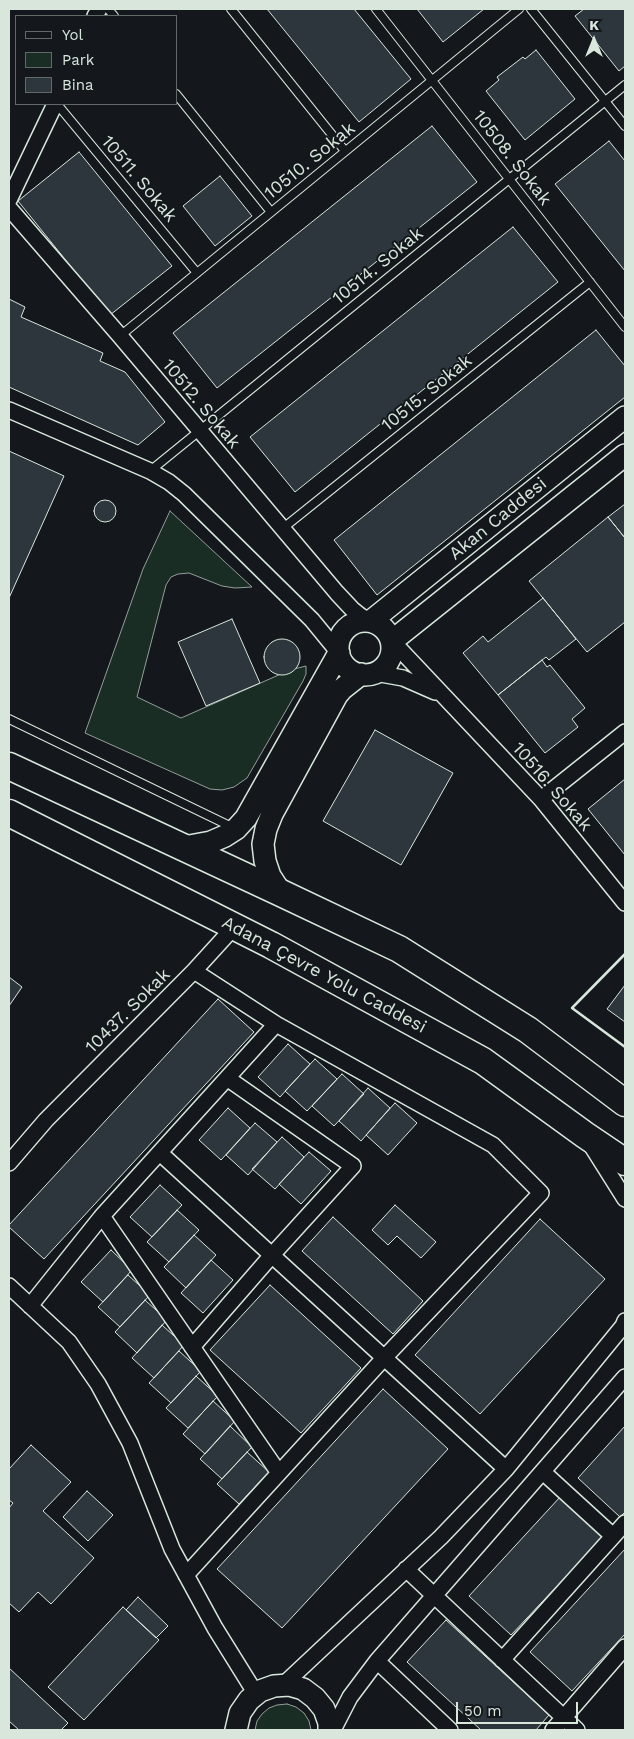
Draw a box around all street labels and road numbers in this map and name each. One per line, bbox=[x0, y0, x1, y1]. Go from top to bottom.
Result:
street label: 10508. Sokak bbox=[468, 106, 556, 210]
street label: 10510. Sokak bbox=[260, 118, 360, 204]
street label: 10511. Sokak bbox=[97, 131, 181, 227]
street label: 10514. Sokak bbox=[328, 223, 428, 309]
street label: 10515. Sokak bbox=[378, 350, 476, 436]
street label: 10512. Sokak bbox=[157, 355, 245, 453]
street label: Akan Caddesi bbox=[445, 473, 551, 565]
street label: 10516. Sokak bbox=[508, 738, 596, 836]
street label: Adana Çevre Yolu Caddesi bbox=[218, 912, 430, 1038]
street label: 10437. Sokak bbox=[81, 964, 175, 1058]

